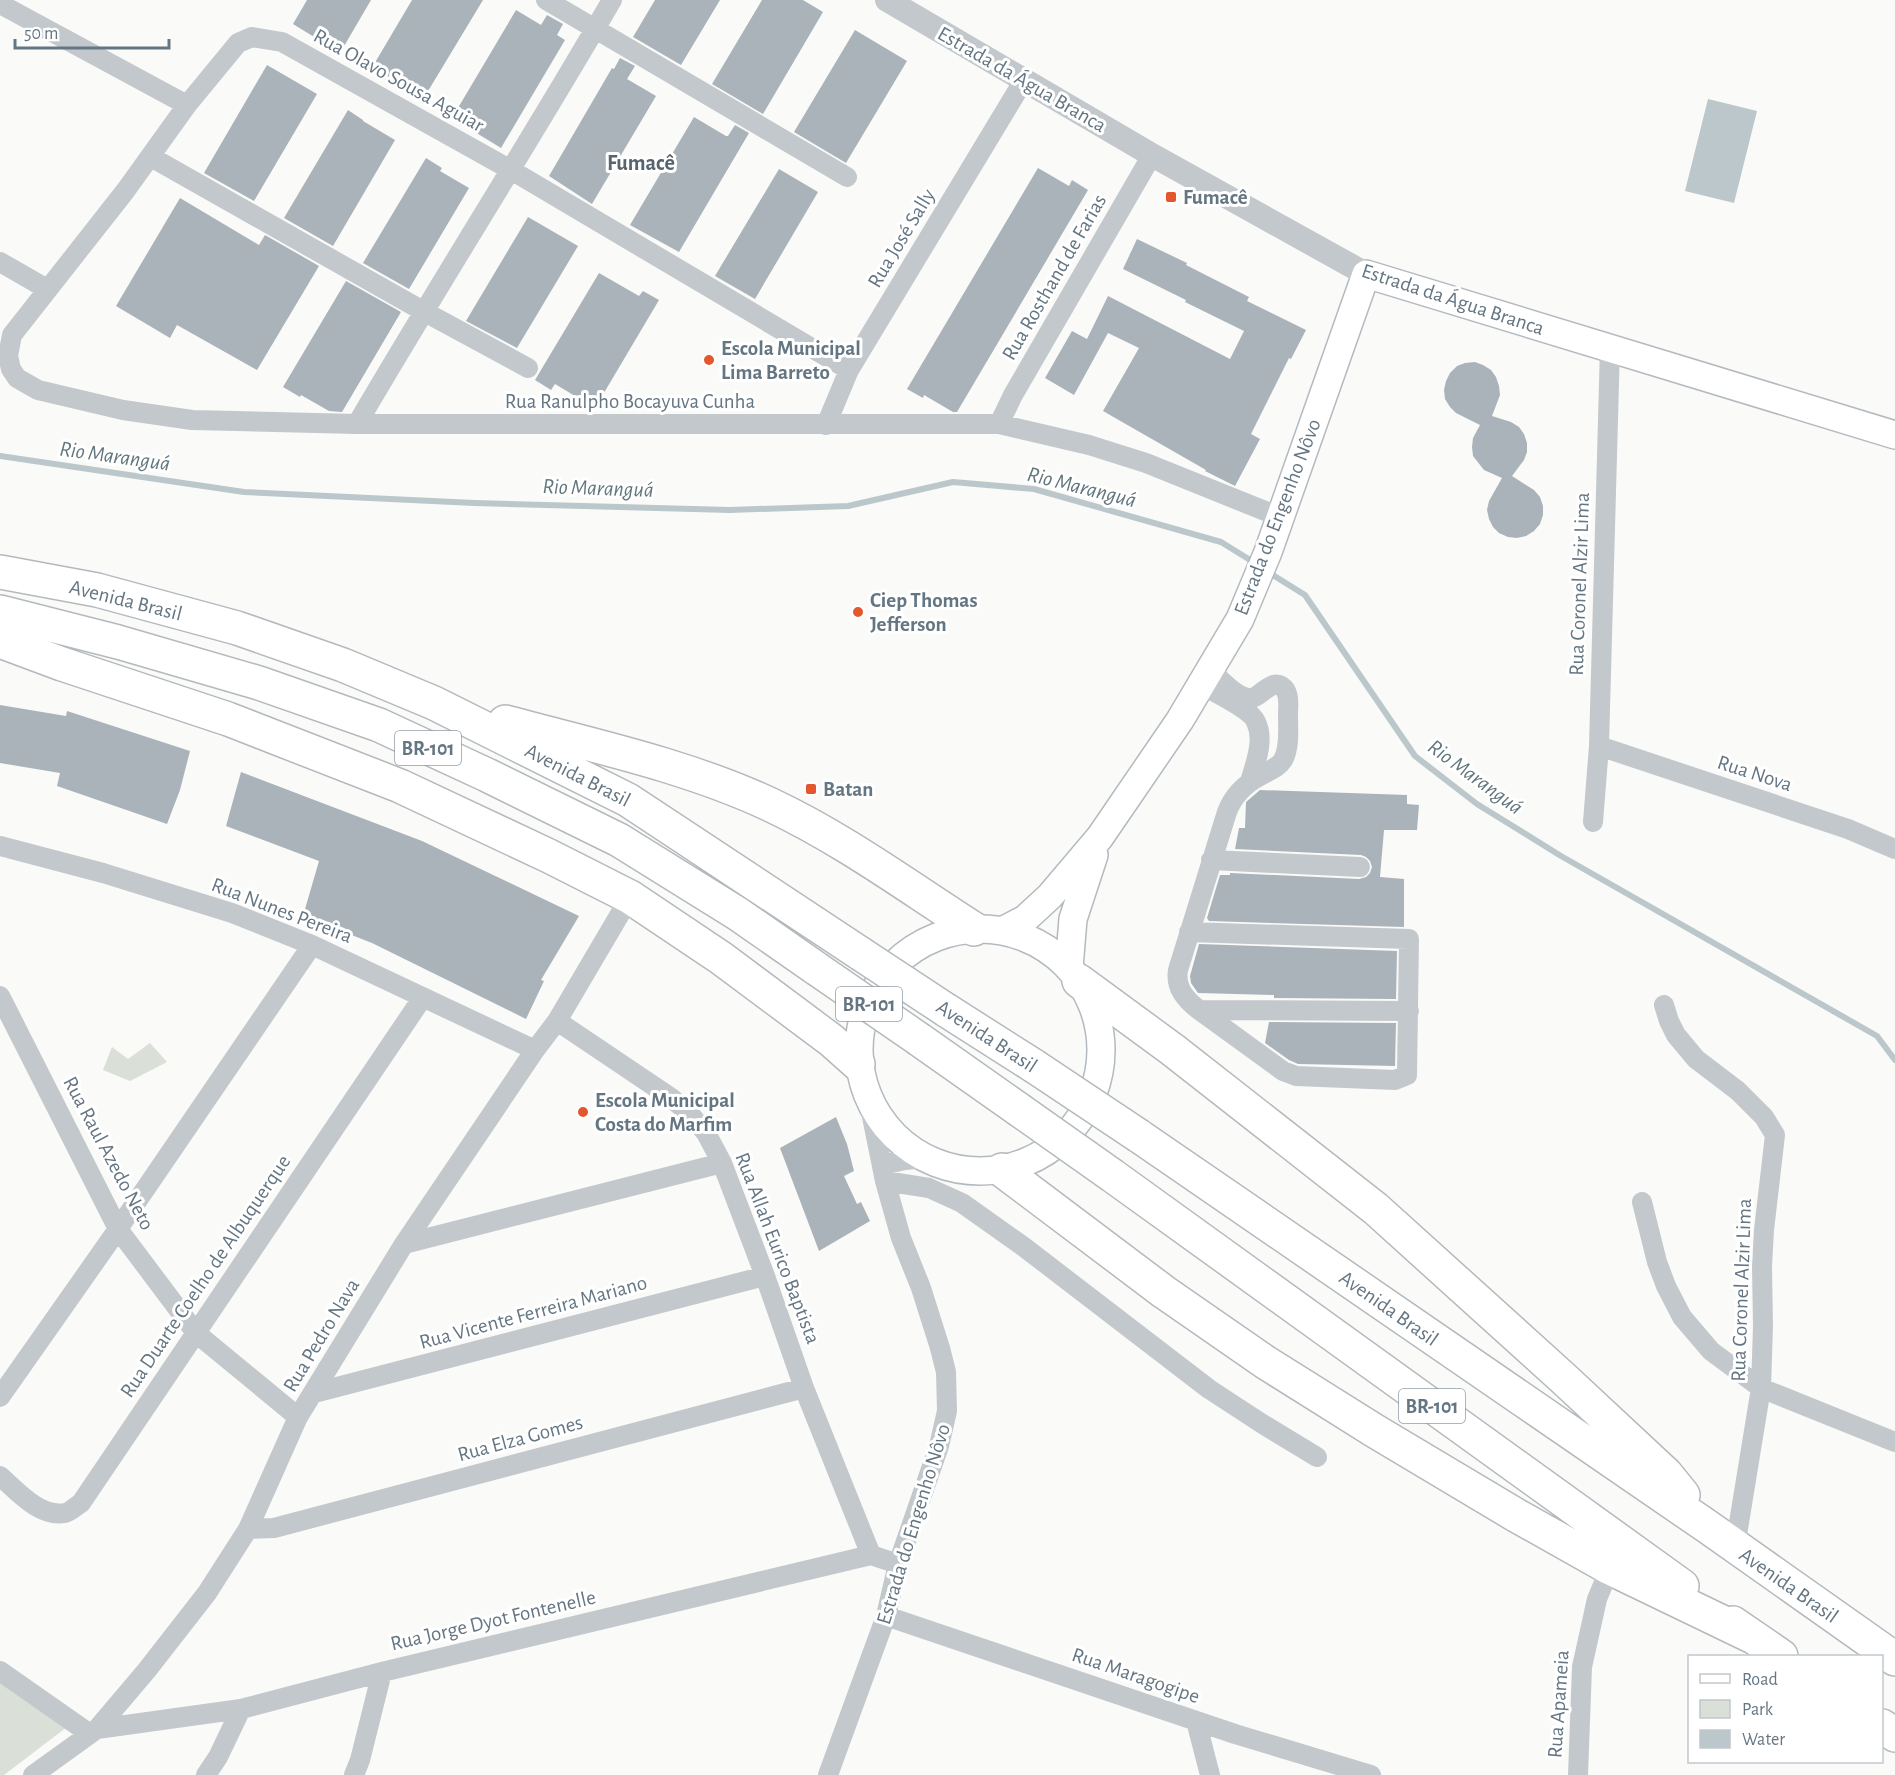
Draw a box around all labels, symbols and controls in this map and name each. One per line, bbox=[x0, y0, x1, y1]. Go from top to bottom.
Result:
scale bar bbox=[15, 12, 170, 50]
street label: Estrada da Água Branca bbox=[934, 21, 1111, 136]
text: 50 m bbox=[24, 25, 58, 43]
street label: Rua Olavo Sousa Aguiar bbox=[310, 25, 488, 136]
district label: Fumacê bbox=[607, 152, 675, 174]
street label: Rua José Sally bbox=[864, 185, 939, 291]
place label: Fumacê bbox=[1183, 187, 1248, 208]
marker: Fumacê bbox=[1164, 190, 1178, 204]
street label: Rua Rosthand de Farias bbox=[998, 191, 1110, 364]
street label: Estrada da Água Branca bbox=[1359, 258, 1548, 339]
place label: Escola Municipal Lima Barreto bbox=[721, 338, 861, 383]
marker: Escola Municipal Lima Barreto bbox=[702, 353, 716, 367]
street label: Rua Ranulpho Bocayuva Cunha bbox=[505, 391, 755, 412]
street label: Estrada do Engenho Nôvo bbox=[1230, 416, 1325, 618]
water label: Rio Maranguá bbox=[58, 437, 171, 475]
water label: Rio Maranguá bbox=[1025, 463, 1138, 511]
water label: Rio Maranguá bbox=[542, 475, 654, 501]
street label: Rua Coronel Alzir Lima bbox=[1566, 492, 1593, 676]
street label: Avenida Brasil bbox=[67, 576, 184, 625]
place label: Ciep Thomas Jefferson bbox=[870, 590, 978, 635]
marker: Ciep Thomas Jefferson bbox=[851, 605, 865, 619]
road number: BR-101 bbox=[395, 731, 461, 765]
water label: Rio Maranguá bbox=[1424, 735, 1527, 818]
street label: Avenida Brasil bbox=[522, 740, 634, 811]
street label: Rua Nova bbox=[1715, 752, 1795, 795]
place label: Batan bbox=[823, 779, 873, 800]
marker: Batan bbox=[804, 782, 818, 796]
street label: Rua Nunes Pereira bbox=[208, 874, 355, 947]
road number: BR-101 bbox=[836, 987, 902, 1021]
street label: Avenida Brasil bbox=[933, 996, 1041, 1077]
street label: Rua Raul Azedo Neto bbox=[59, 1073, 158, 1233]
place label: Escola Municipal Costa do Marfim bbox=[595, 1090, 735, 1135]
marker: Escola Municipal Costa do Marfim bbox=[576, 1105, 590, 1119]
street label: Rua Allah Eurico Baptista bbox=[731, 1150, 824, 1347]
street label: Rua Duarte Coelho de Albuquerque bbox=[116, 1151, 294, 1401]
street label: Rua Coronel Alzir Lima bbox=[1728, 1198, 1755, 1382]
street label: Avenida Brasil bbox=[1335, 1267, 1442, 1350]
street label: Rua Vicente Ferreira Mariano bbox=[417, 1272, 649, 1353]
street label: Rua Pedro Nava bbox=[280, 1275, 364, 1395]
road number: BR-101 bbox=[1399, 1389, 1465, 1423]
street label: Rua Elza Gomes bbox=[455, 1412, 585, 1465]
street label: Estrada do Engenho Nôvo bbox=[873, 1421, 954, 1627]
street label: Avenida Brasil bbox=[1735, 1544, 1842, 1627]
street label: Rua Jorge Dyot Fontenelle bbox=[388, 1587, 598, 1654]
street label: Rua Maragogipe bbox=[1069, 1644, 1202, 1707]
street label: Rua Apameia bbox=[1544, 1649, 1573, 1759]
legend bbox=[1688, 1655, 1883, 1763]
text: Road bbox=[1742, 1671, 1778, 1689]
text: Park bbox=[1742, 1701, 1774, 1719]
text: Water bbox=[1742, 1731, 1785, 1749]

